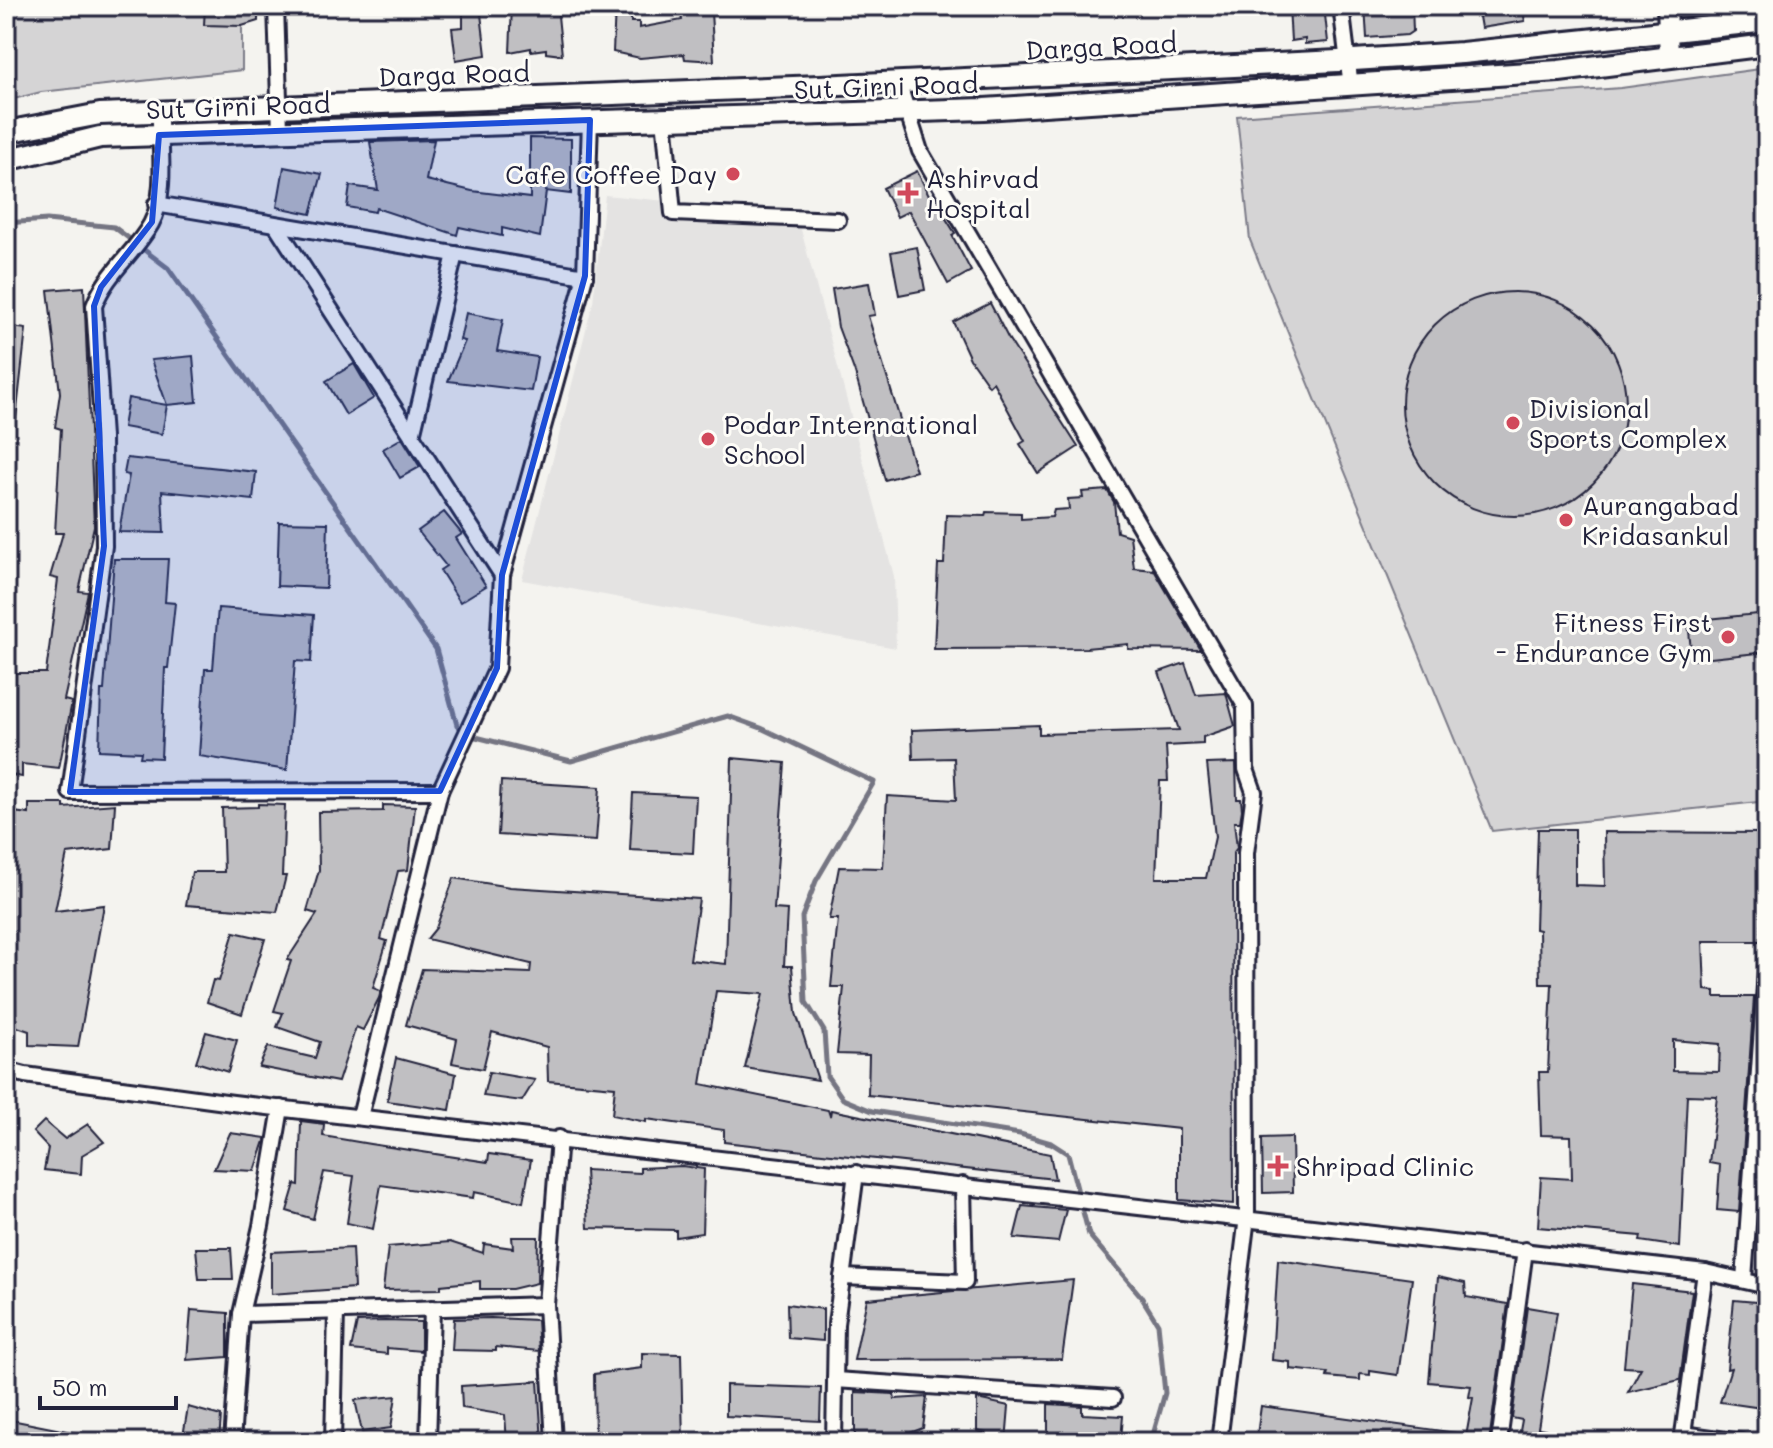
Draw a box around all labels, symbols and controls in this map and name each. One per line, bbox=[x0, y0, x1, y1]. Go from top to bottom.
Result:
street label: Darga Road bbox=[1024, 25, 1178, 67]
street label: Darga Road bbox=[378, 54, 530, 94]
street label: Sut Girni Road bbox=[793, 66, 979, 106]
street label: Sut Girni Road bbox=[145, 86, 331, 126]
place label: Cafe Coffee Day bbox=[505, 157, 717, 191]
place label: Ashirvad Hospital bbox=[926, 161, 1039, 225]
marker: Cafe Coffee Day bbox=[724, 165, 742, 183]
marker: Ashirvad Hospital bbox=[897, 182, 919, 204]
place label: Divisional Sports Complex bbox=[1529, 391, 1727, 455]
place label: Podar International School bbox=[724, 407, 978, 471]
marker: Divisional Sports Complex bbox=[1504, 414, 1522, 432]
marker: Podar International School bbox=[699, 430, 717, 448]
place label: Aurangabad Kridasankul bbox=[1582, 488, 1738, 552]
marker: Aurangabad Kridasankul bbox=[1557, 511, 1575, 529]
place label: Fitness First - Endurance Gym bbox=[1496, 605, 1712, 669]
marker: Fitness First - Endurance Gym bbox=[1719, 628, 1737, 646]
place label: Shripad Clinic bbox=[1296, 1149, 1474, 1183]
marker: Shripad Clinic bbox=[1267, 1155, 1289, 1177]
scale bar bbox=[40, 1360, 176, 1410]
text: 50 m bbox=[52, 1371, 108, 1402]

